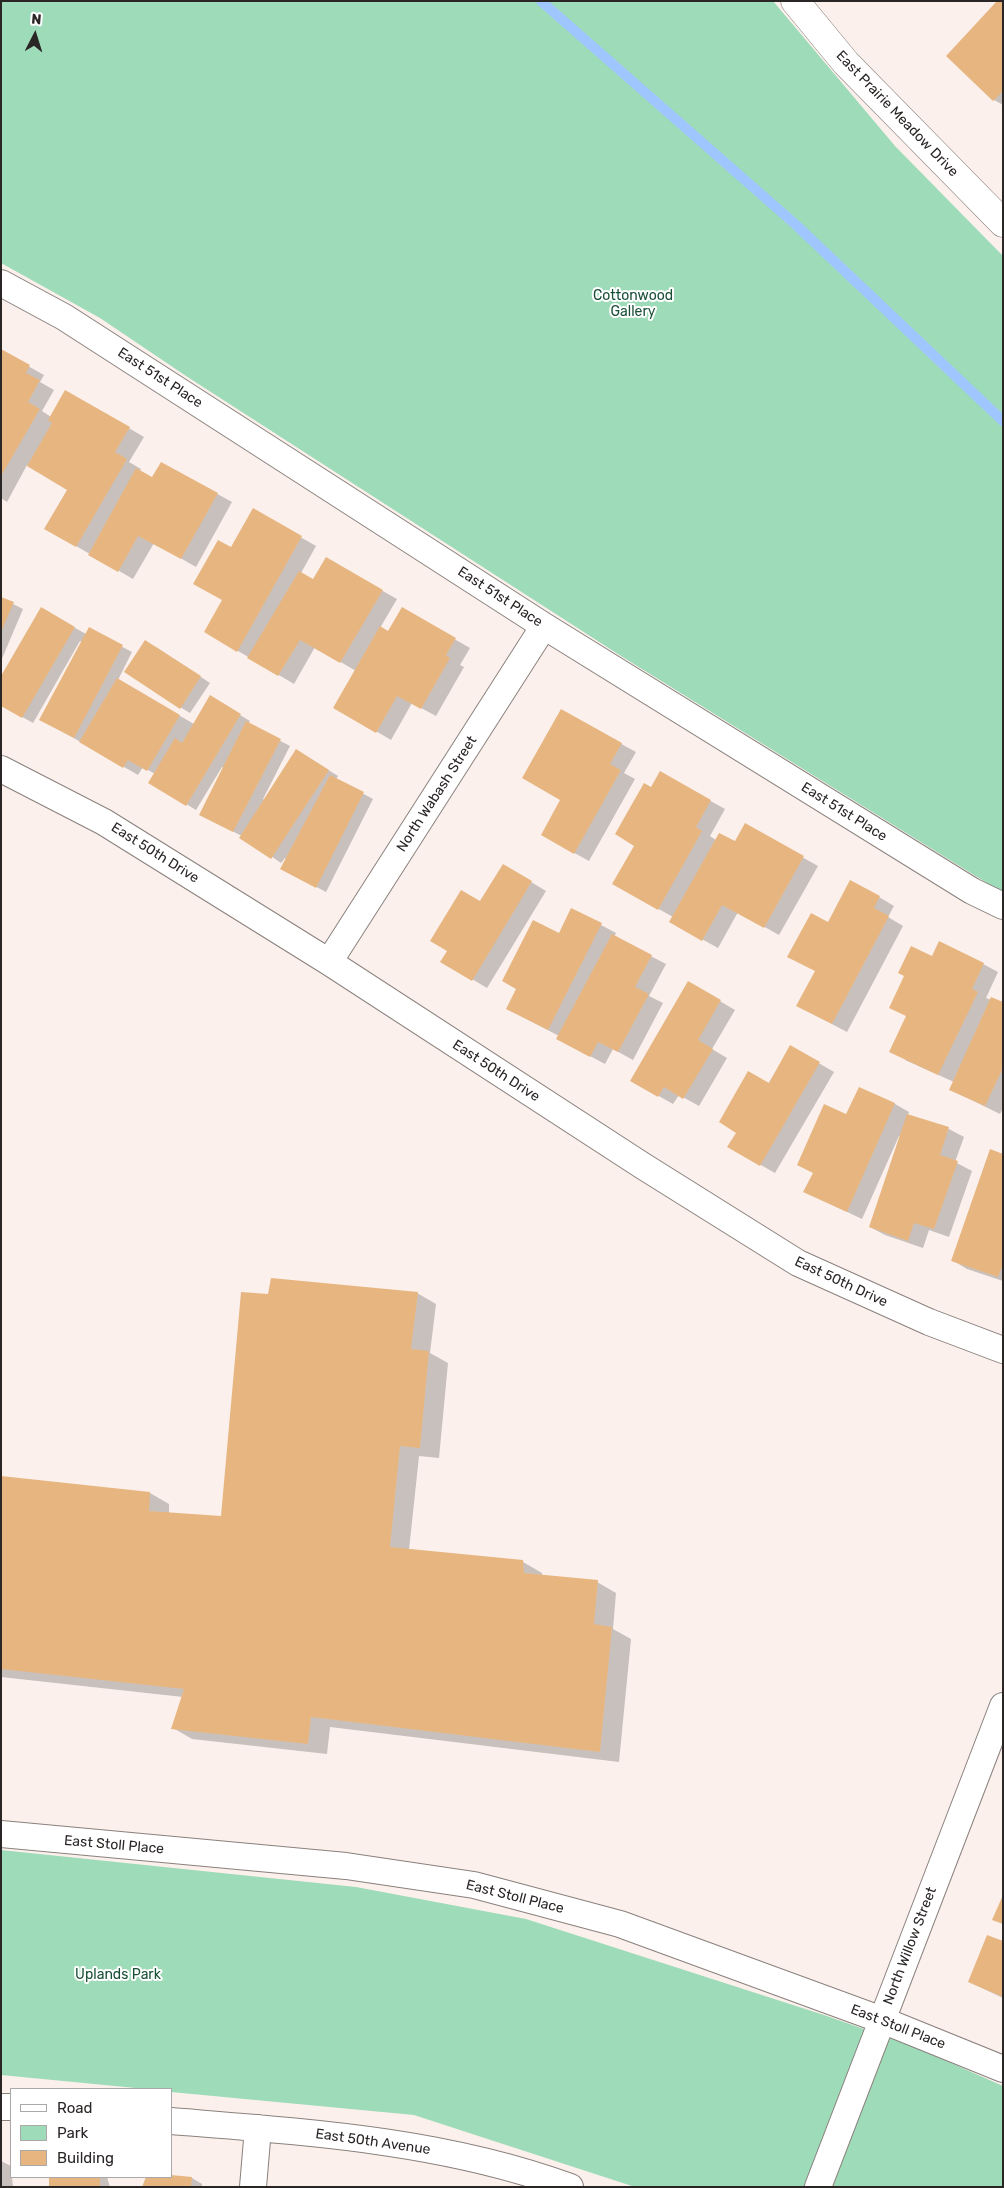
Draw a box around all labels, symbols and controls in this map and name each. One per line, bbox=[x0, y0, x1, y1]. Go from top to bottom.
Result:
north arrow bbox=[10, 10, 60, 60]
text: N bbox=[31, 11, 42, 28]
street label: East Prairie Meadow Drive bbox=[832, 47, 962, 181]
park label: Cottonwood Gallery bbox=[593, 288, 673, 321]
street label: East 51st Place bbox=[114, 344, 206, 412]
street label: East 51st Place bbox=[454, 563, 546, 631]
street label: North Wabash Street bbox=[393, 733, 481, 855]
street label: East 51st Place bbox=[798, 779, 890, 845]
street label: East 50th Drive bbox=[108, 819, 202, 887]
street label: East 50th Drive bbox=[449, 1037, 543, 1105]
street label: East 50th Drive bbox=[792, 1253, 890, 1311]
street label: East Stoll Place bbox=[63, 1832, 165, 1858]
street label: East Stoll Place bbox=[464, 1877, 566, 1917]
street label: North Willow Street bbox=[880, 1885, 940, 2007]
park label: Uplands Park bbox=[75, 1967, 161, 1983]
street label: East Stoll Place bbox=[848, 2001, 948, 2053]
legend bbox=[10, 2088, 172, 2178]
text: Road bbox=[57, 2099, 93, 2117]
text: Park bbox=[57, 2124, 88, 2142]
street label: East 50th Avenue bbox=[314, 2126, 432, 2158]
text: Building bbox=[57, 2149, 114, 2167]

